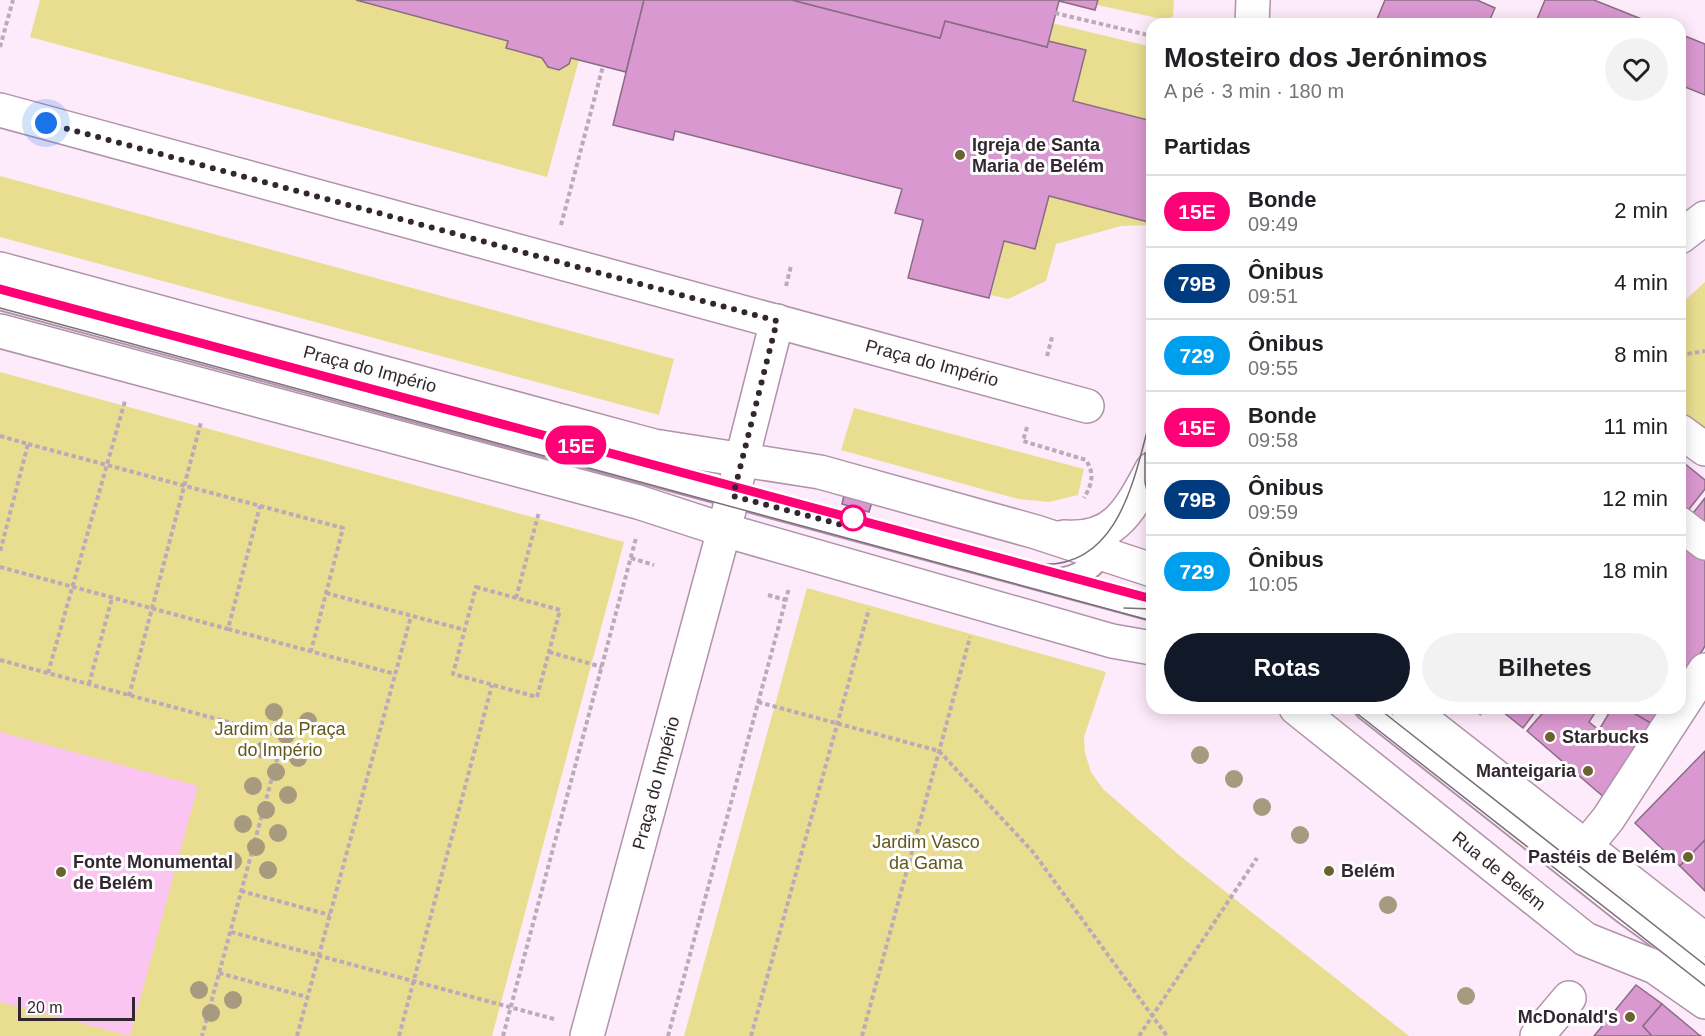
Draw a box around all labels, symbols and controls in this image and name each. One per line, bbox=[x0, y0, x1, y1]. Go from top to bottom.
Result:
button: heart bbox=[1605, 38, 1668, 101]
text: Mosteiro dos Jerónimos bbox=[1164, 42, 1488, 73]
text: A pé · 3 min · 180 m bbox=[1164, 80, 1344, 102]
your location bbox=[31, 108, 61, 138]
text: Partidas bbox=[1164, 134, 1251, 159]
place label: Igreja de Santa Maria de Belém bbox=[972, 135, 1104, 176]
marker: Igreja de Santa Maria de Belém bbox=[953, 148, 967, 162]
text: Bonde bbox=[1248, 187, 1316, 212]
text: 2 min bbox=[1614, 198, 1668, 223]
text: 15E bbox=[1178, 200, 1216, 223]
text: 09:49 bbox=[1248, 213, 1298, 235]
text: Ônibus bbox=[1248, 259, 1324, 284]
text: 4 min bbox=[1614, 270, 1668, 295]
text: 79B bbox=[1178, 272, 1216, 295]
text: 09:51 bbox=[1248, 285, 1298, 307]
text: Ônibus bbox=[1248, 331, 1324, 356]
street label: Praça do Império bbox=[863, 336, 1001, 390]
street label: Praça do Império bbox=[301, 342, 439, 396]
text: 8 min bbox=[1614, 342, 1668, 367]
text: 729 bbox=[1179, 344, 1215, 367]
text: 09:55 bbox=[1248, 357, 1298, 379]
text: Bonde bbox=[1248, 403, 1316, 428]
text: 11 min bbox=[1604, 414, 1668, 439]
text: 15E bbox=[1178, 416, 1216, 439]
line badge: 15E bbox=[542, 426, 610, 464]
text: 09:58 bbox=[1248, 429, 1298, 451]
text: 15E bbox=[557, 434, 595, 457]
text: Ônibus bbox=[1248, 475, 1324, 500]
text: 12 min bbox=[1602, 486, 1668, 511]
text: 79B bbox=[1178, 488, 1216, 511]
text: 09:59 bbox=[1248, 501, 1298, 523]
unlabelled marker bbox=[840, 505, 866, 531]
text: Ônibus bbox=[1248, 547, 1324, 572]
text: 18 min bbox=[1602, 558, 1668, 583]
text: 729 bbox=[1179, 560, 1215, 583]
text: 10:05 bbox=[1248, 573, 1298, 595]
button: Rotas bbox=[1164, 633, 1410, 702]
button: Bilhetes bbox=[1422, 633, 1668, 702]
street label: Praça do Império bbox=[629, 714, 683, 852]
park label: Jardim da Praça do Império bbox=[214, 719, 347, 760]
place label: Starbucks bbox=[1562, 727, 1649, 747]
marker: Starbucks bbox=[1543, 730, 1557, 744]
place label: Manteigaria bbox=[1476, 761, 1577, 781]
marker: Manteigaria bbox=[1581, 764, 1595, 778]
street label: Rua de Belém bbox=[1448, 827, 1550, 915]
park label: Jardim Vasco da Gama bbox=[872, 832, 980, 873]
place label: Pastéis de Belém bbox=[1528, 847, 1676, 867]
marker: Pastéis de Belém bbox=[1681, 850, 1695, 864]
place label: Fonte Monumental de Belém bbox=[73, 852, 233, 893]
place label: Belém bbox=[1341, 861, 1395, 881]
marker: Belém bbox=[1322, 864, 1336, 878]
marker: Fonte Monumental de Belém bbox=[54, 865, 68, 879]
scale bar bbox=[18, 994, 135, 1022]
text: 20 m bbox=[27, 999, 63, 1016]
place label: McDonald's bbox=[1518, 1007, 1618, 1027]
marker: McDonald's bbox=[1623, 1010, 1637, 1024]

